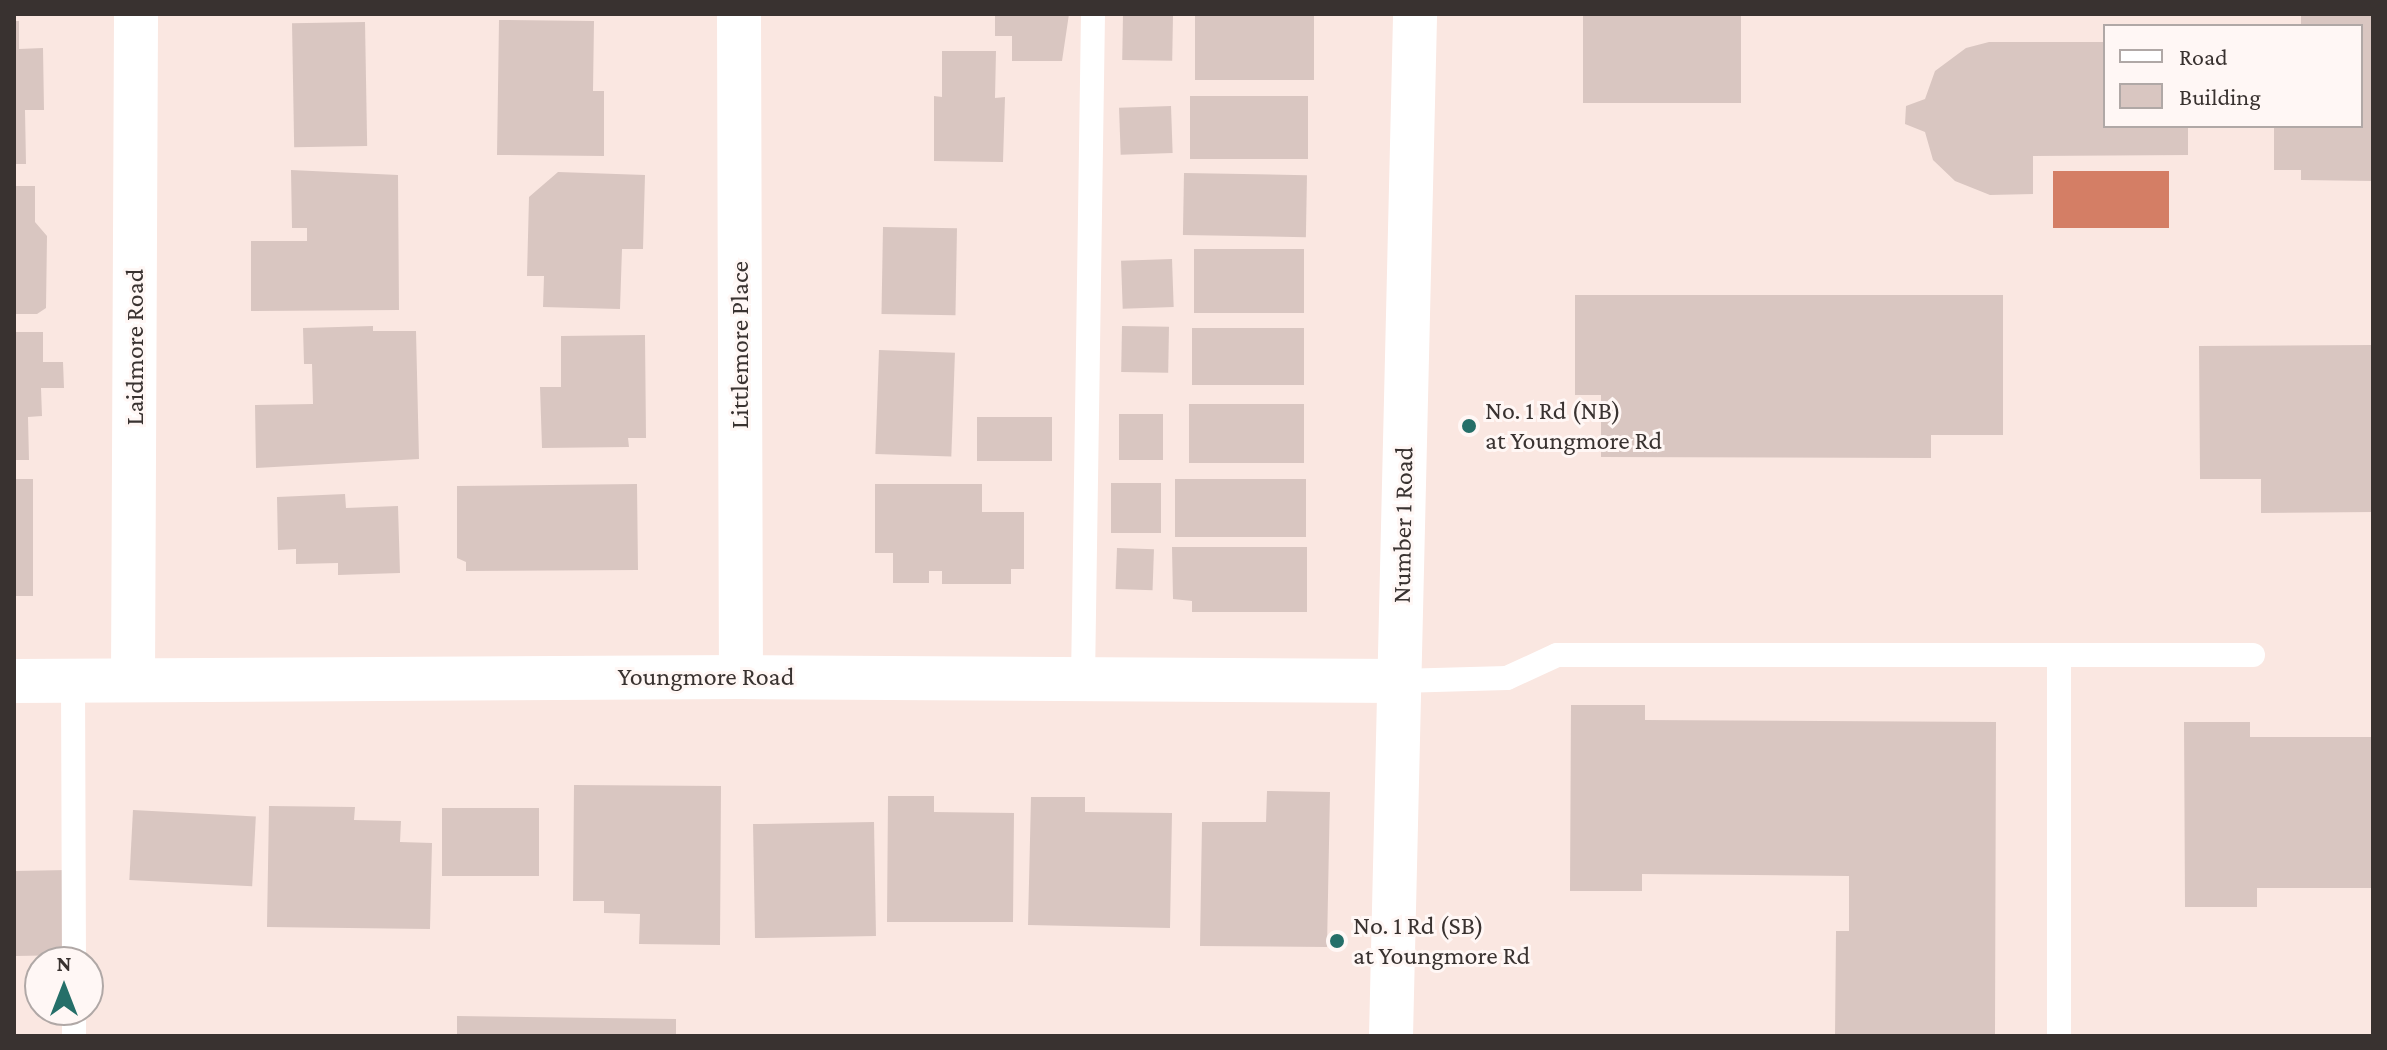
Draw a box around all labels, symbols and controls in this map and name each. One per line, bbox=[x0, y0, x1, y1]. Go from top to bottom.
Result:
legend bbox=[2103, 24, 2363, 128]
text: Road bbox=[2179, 43, 2228, 70]
text: Building bbox=[2179, 83, 2261, 110]
street label: Littlemore Place bbox=[724, 261, 756, 429]
street label: Laidmore Road bbox=[119, 269, 151, 425]
place label: No. 1 Rd (NB) at Youngmore Rd bbox=[1485, 395, 1662, 456]
marker: No. 1 Rd (NB) at Youngmore Rd bbox=[1460, 417, 1478, 435]
street label: Number 1 Road bbox=[1386, 446, 1420, 604]
street label: Youngmore Road bbox=[618, 661, 794, 693]
place label: No. 1 Rd (SB) at Youngmore Rd bbox=[1353, 910, 1530, 972]
marker: No. 1 Rd (SB) at Youngmore Rd bbox=[1328, 932, 1346, 950]
north arrow bbox=[24, 946, 104, 1026]
text: N bbox=[57, 951, 72, 976]

